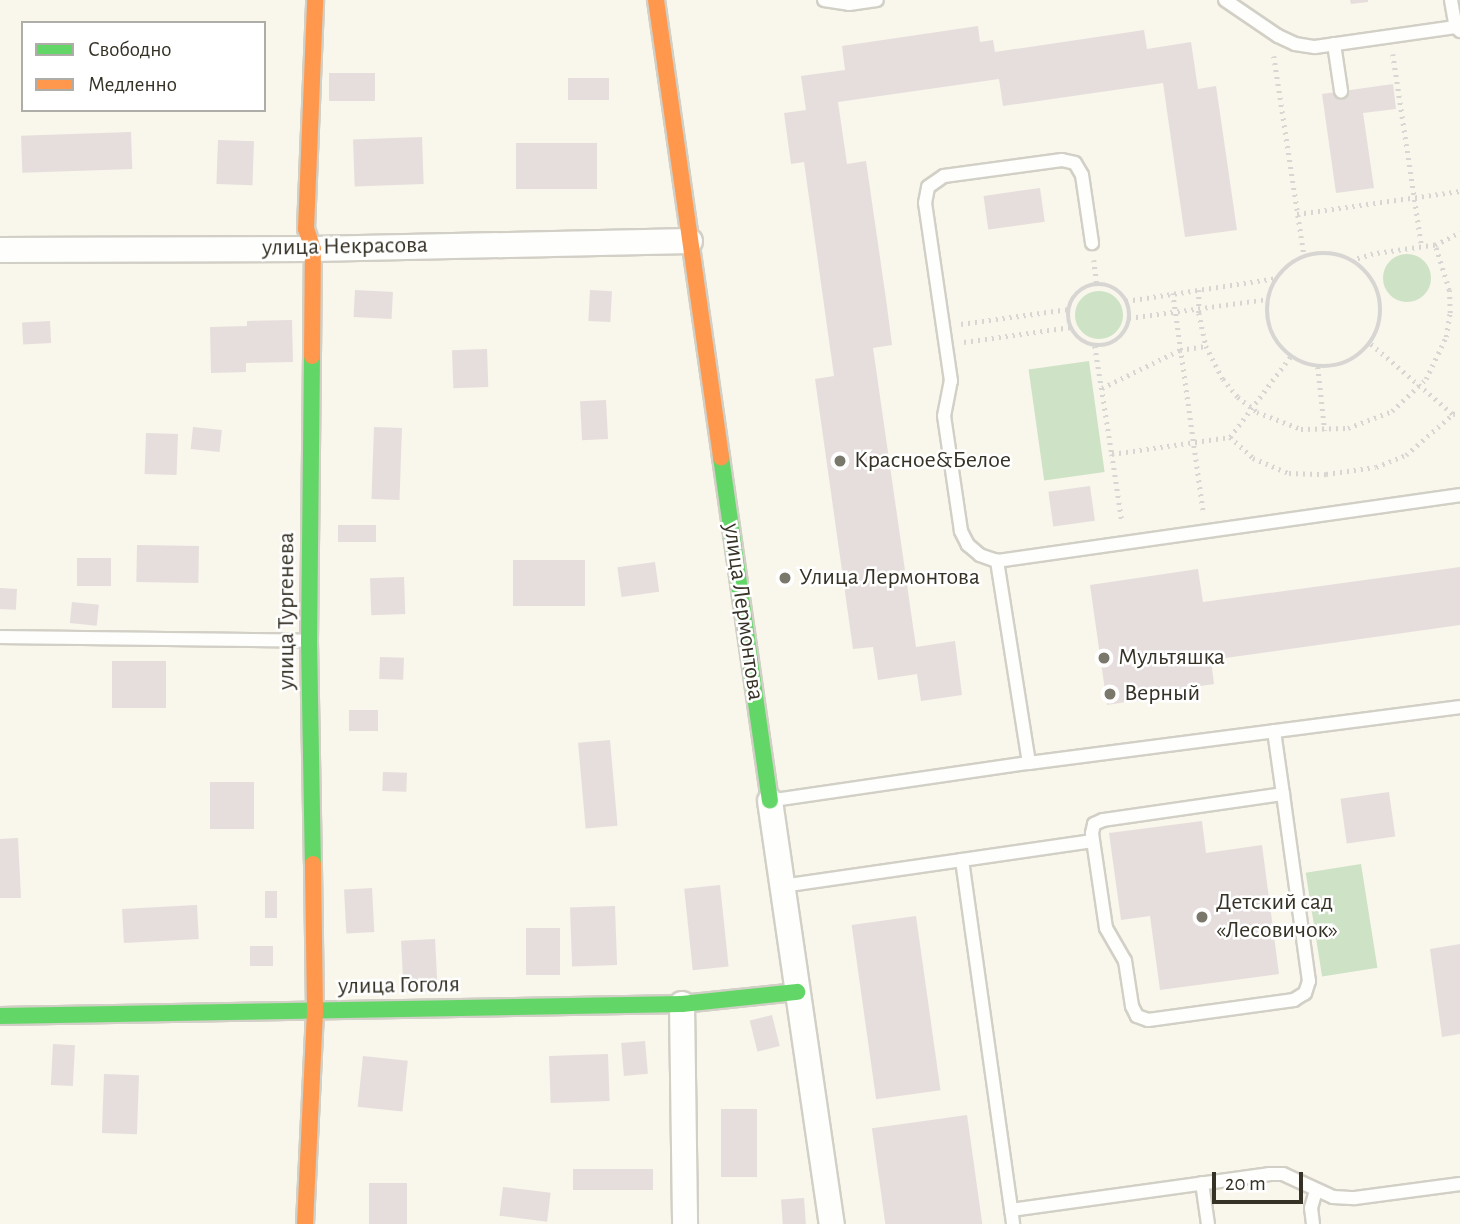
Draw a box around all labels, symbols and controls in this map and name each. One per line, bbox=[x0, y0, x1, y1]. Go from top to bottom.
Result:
legend bbox=[21, 21, 266, 112]
text: Свободно bbox=[88, 39, 172, 60]
text: Медленно bbox=[88, 74, 177, 95]
street label: улица Некрасова bbox=[262, 231, 428, 263]
place label: Красное&Белое bbox=[854, 447, 1011, 475]
marker: Красное&Белое bbox=[832, 453, 848, 469]
street label: улица Лермонтова bbox=[716, 522, 770, 702]
street label: улица Тургенева bbox=[273, 532, 301, 690]
place label: Улица Лермонтова bbox=[799, 564, 980, 592]
marker: Улица Лермонтова bbox=[777, 570, 793, 586]
place label: Мультяшка bbox=[1118, 644, 1225, 672]
marker: Мультяшка bbox=[1096, 650, 1112, 666]
place label: Верный bbox=[1124, 680, 1200, 708]
marker: Верный bbox=[1102, 686, 1118, 702]
place label: Детский сад «Лесовичок» bbox=[1216, 889, 1338, 945]
marker: Детский сад «Лесовичок» bbox=[1194, 909, 1210, 925]
street label: улица Гоголя bbox=[338, 971, 460, 1001]
scale bar bbox=[1215, 1158, 1306, 1202]
text: 20 m bbox=[1225, 1173, 1266, 1194]

